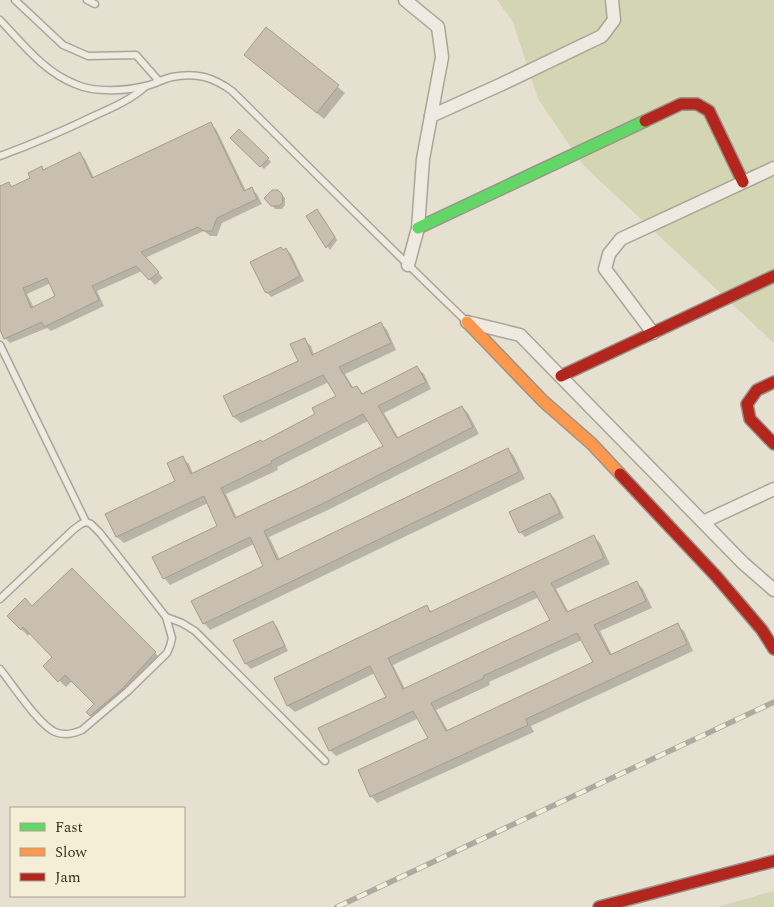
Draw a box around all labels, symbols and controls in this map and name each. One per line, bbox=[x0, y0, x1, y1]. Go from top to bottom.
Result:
legend bbox=[10, 807, 185, 897]
text: Fast bbox=[55, 816, 83, 839]
text: Slow bbox=[55, 841, 87, 864]
text: Jam bbox=[55, 866, 81, 889]

